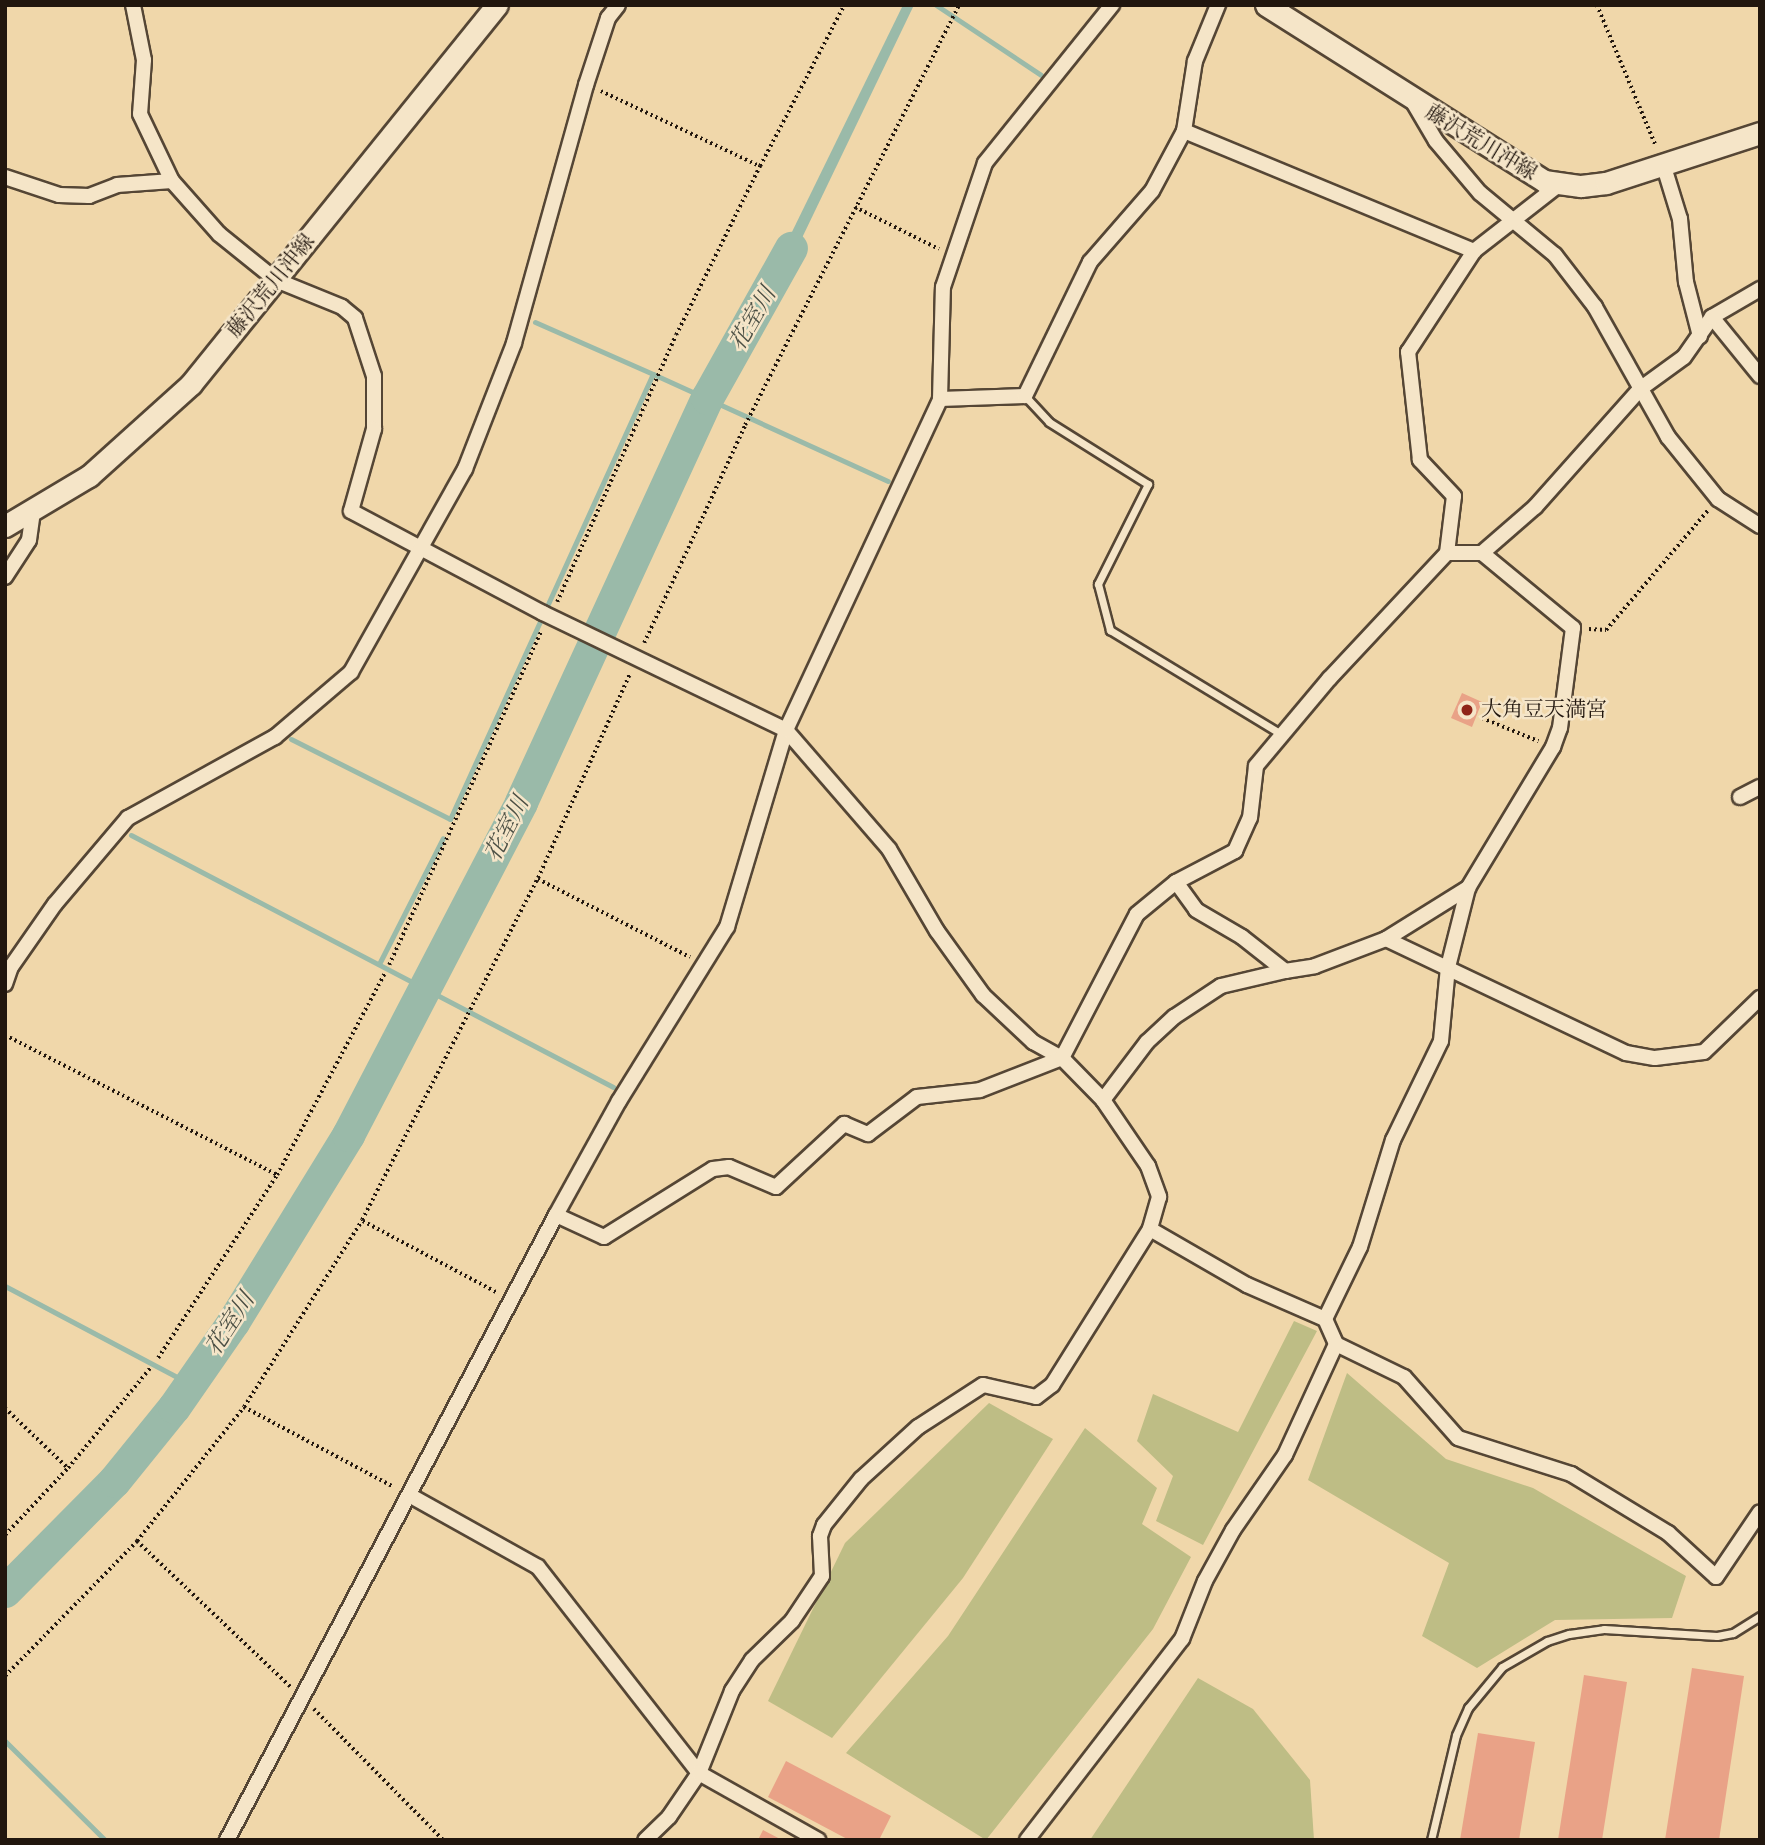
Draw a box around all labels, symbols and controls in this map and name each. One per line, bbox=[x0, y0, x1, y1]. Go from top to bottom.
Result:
street label: 藤沢荒川沖線 bbox=[1421, 100, 1541, 186]
street label: 藤沢荒川沖線 bbox=[222, 229, 320, 343]
water label: 花室川 bbox=[724, 282, 782, 356]
place label: 大角豆天満宮 bbox=[1481, 697, 1607, 723]
marker: 大角豆天満宮 bbox=[1459, 702, 1475, 718]
water label: 花室川 bbox=[479, 792, 535, 866]
water label: 花室川 bbox=[200, 1288, 260, 1360]

